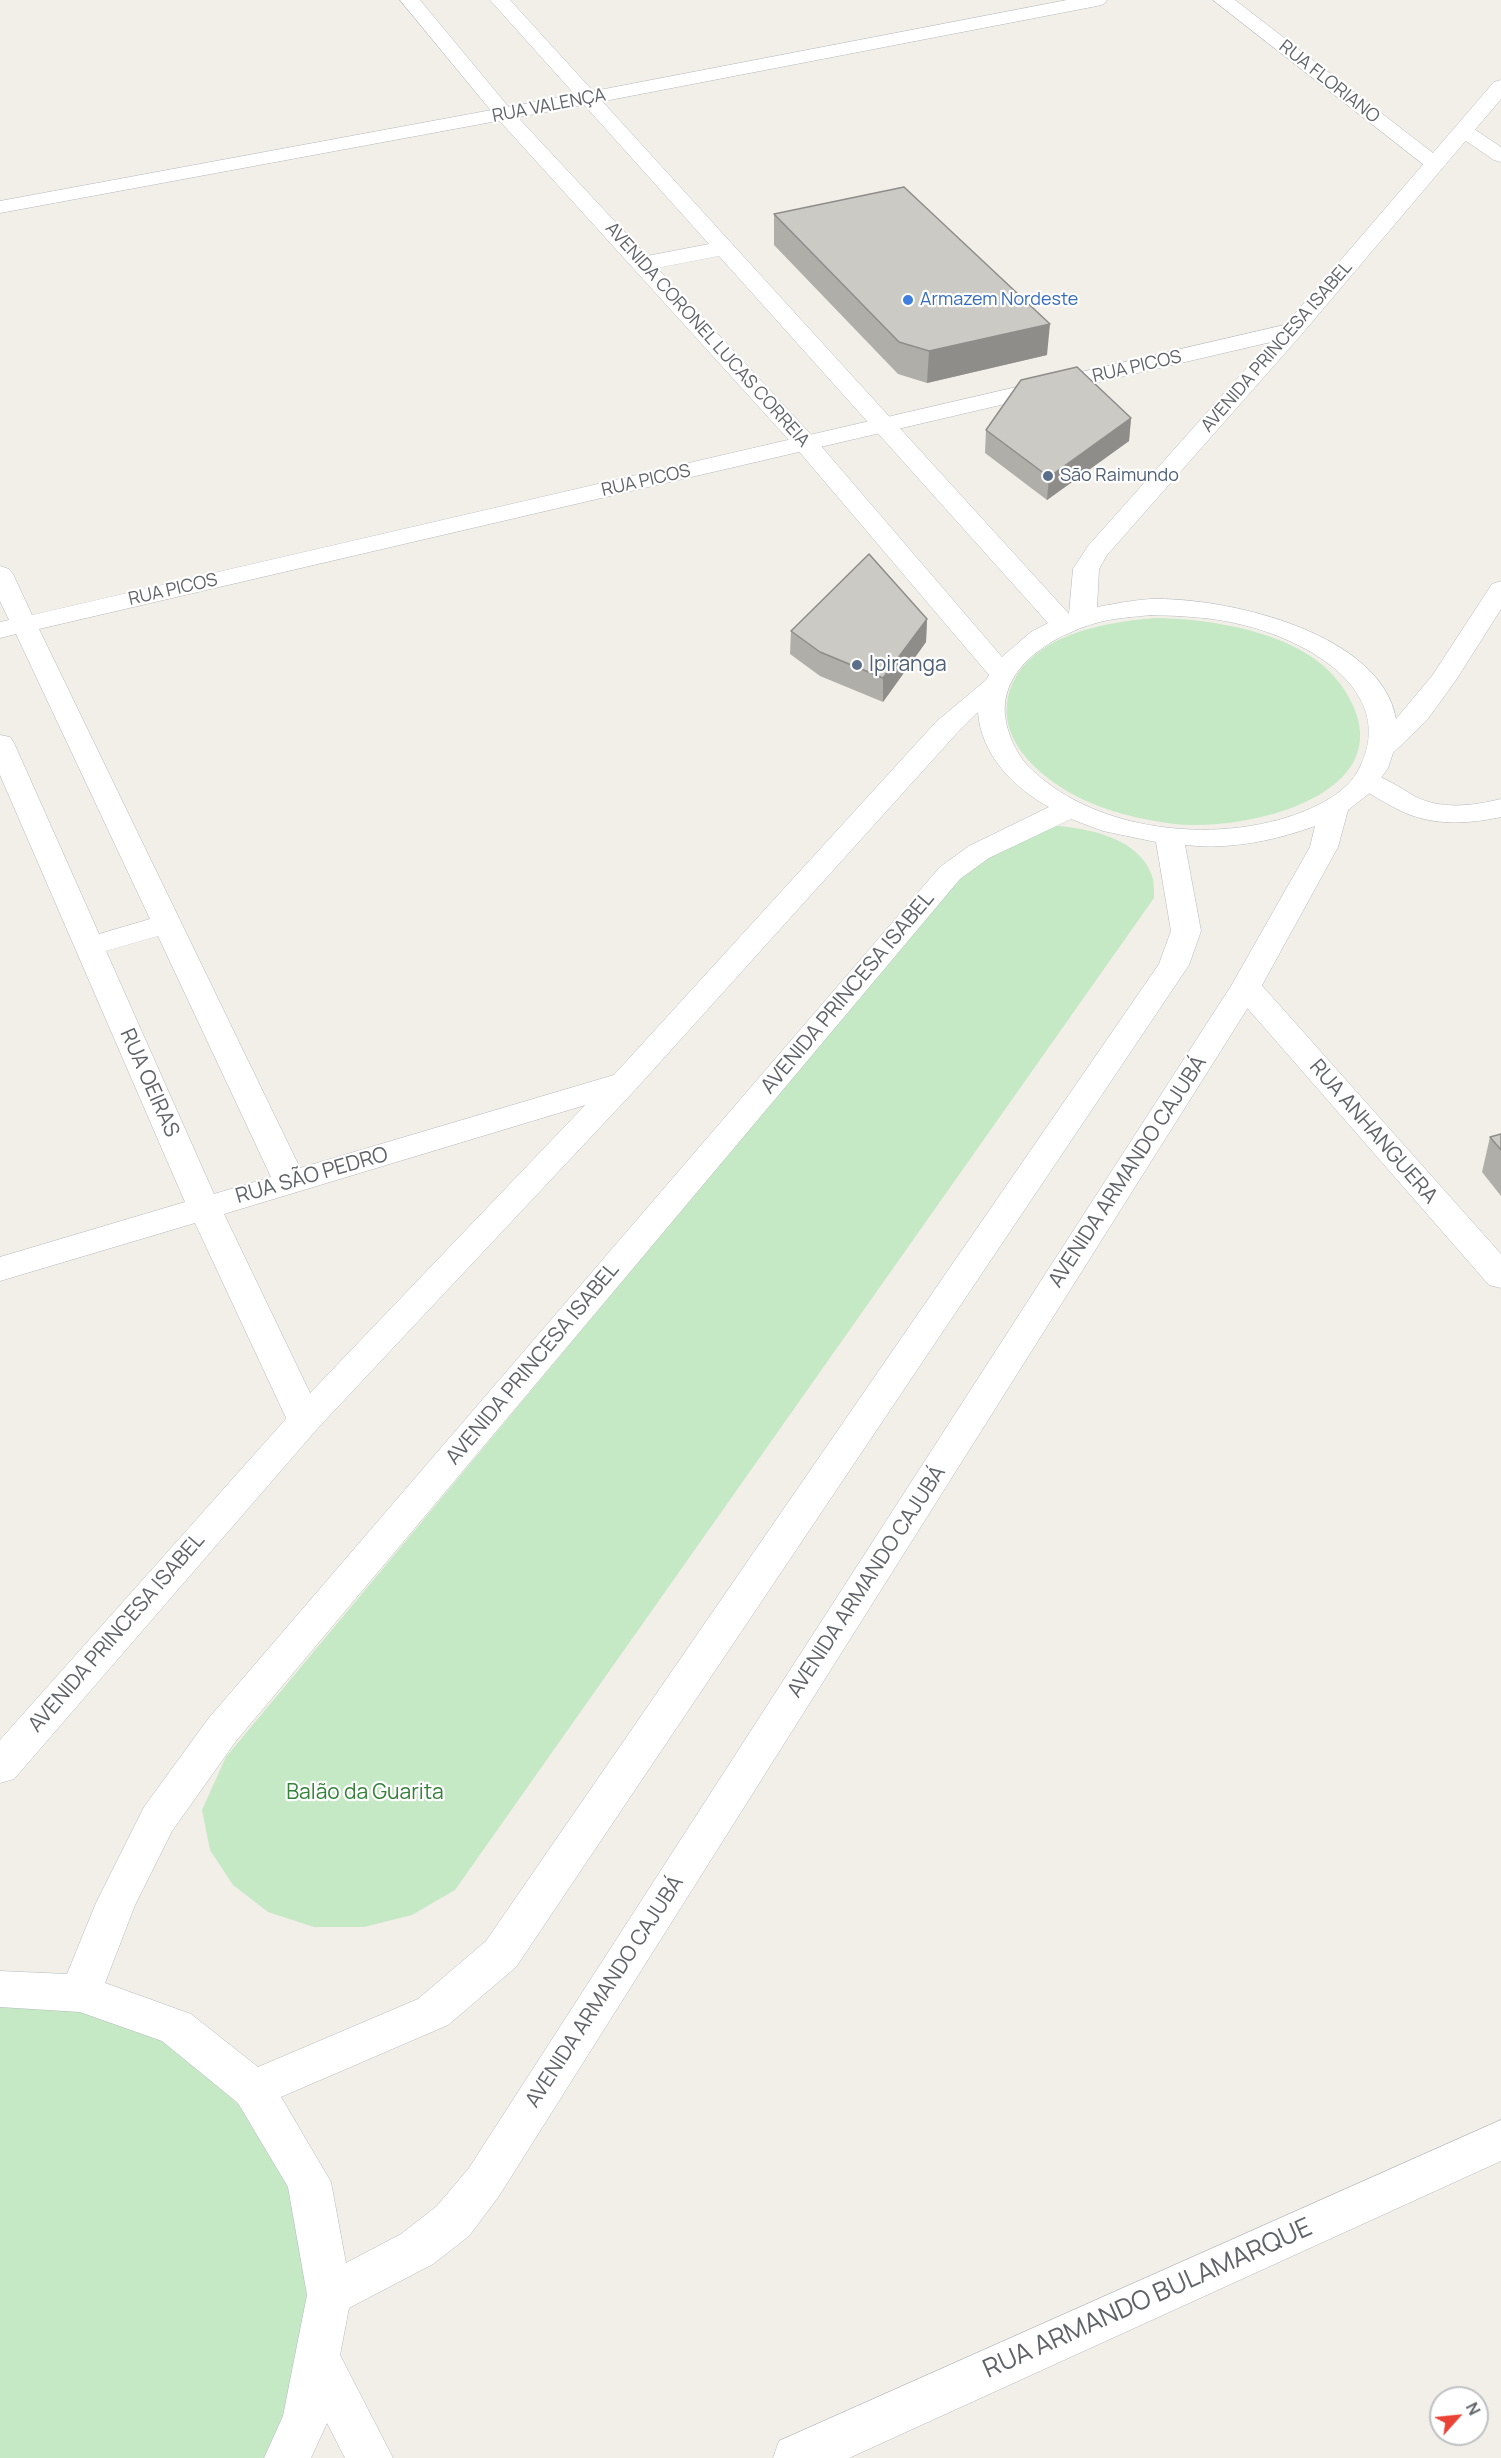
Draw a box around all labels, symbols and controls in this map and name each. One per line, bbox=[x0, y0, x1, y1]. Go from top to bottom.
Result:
street label: RUA FLORIANO bbox=[1274, 36, 1384, 128]
street label: RUA VALENÇA bbox=[490, 84, 608, 128]
street label: AVENIDA CORONEL LUCAS CORREIA bbox=[600, 218, 814, 452]
street label: AVENIDA PRINCESA ISABEL bbox=[1197, 257, 1357, 437]
place label: Armazem Nordeste bbox=[920, 289, 1078, 311]
marker: Armazem Nordeste bbox=[901, 293, 915, 307]
street label: RUA PICOS bbox=[1090, 346, 1184, 388]
street label: RUA PICOS bbox=[599, 460, 693, 502]
place label: São Raimundo bbox=[1060, 465, 1179, 487]
marker: São Raimundo bbox=[1041, 469, 1055, 483]
street label: RUA PICOS bbox=[126, 569, 220, 611]
place label: Ipiranga bbox=[869, 652, 947, 678]
marker: Ipiranga bbox=[850, 658, 864, 672]
street label: AVENIDA PRINCESA ISABEL bbox=[756, 887, 940, 1099]
street label: RUA OEIRAS bbox=[114, 1025, 184, 1141]
street label: AVENIDA ARMANDO CAJUBÁ bbox=[1044, 1052, 1212, 1292]
street label: RUA ANHANGUERA bbox=[1304, 1055, 1442, 1209]
street label: RUA SÃO PEDRO bbox=[233, 1142, 391, 1210]
street label: AVENIDA PRINCESA ISABEL bbox=[441, 1258, 625, 1470]
street label: AVENIDA ARMANDO CAJUBÁ bbox=[783, 1462, 951, 1702]
street label: AVENIDA PRINCESA ISABEL bbox=[24, 1528, 210, 1738]
park label: Balão da Guarita bbox=[286, 1780, 444, 1806]
street label: AVENIDA ARMANDO CAJUBÁ bbox=[521, 1872, 689, 2112]
street label: RUA ARMANDO BULAMARQUE bbox=[979, 2212, 1317, 2386]
north arrow bbox=[1429, 2386, 1489, 2446]
text: N bbox=[1461, 2399, 1486, 2419]

